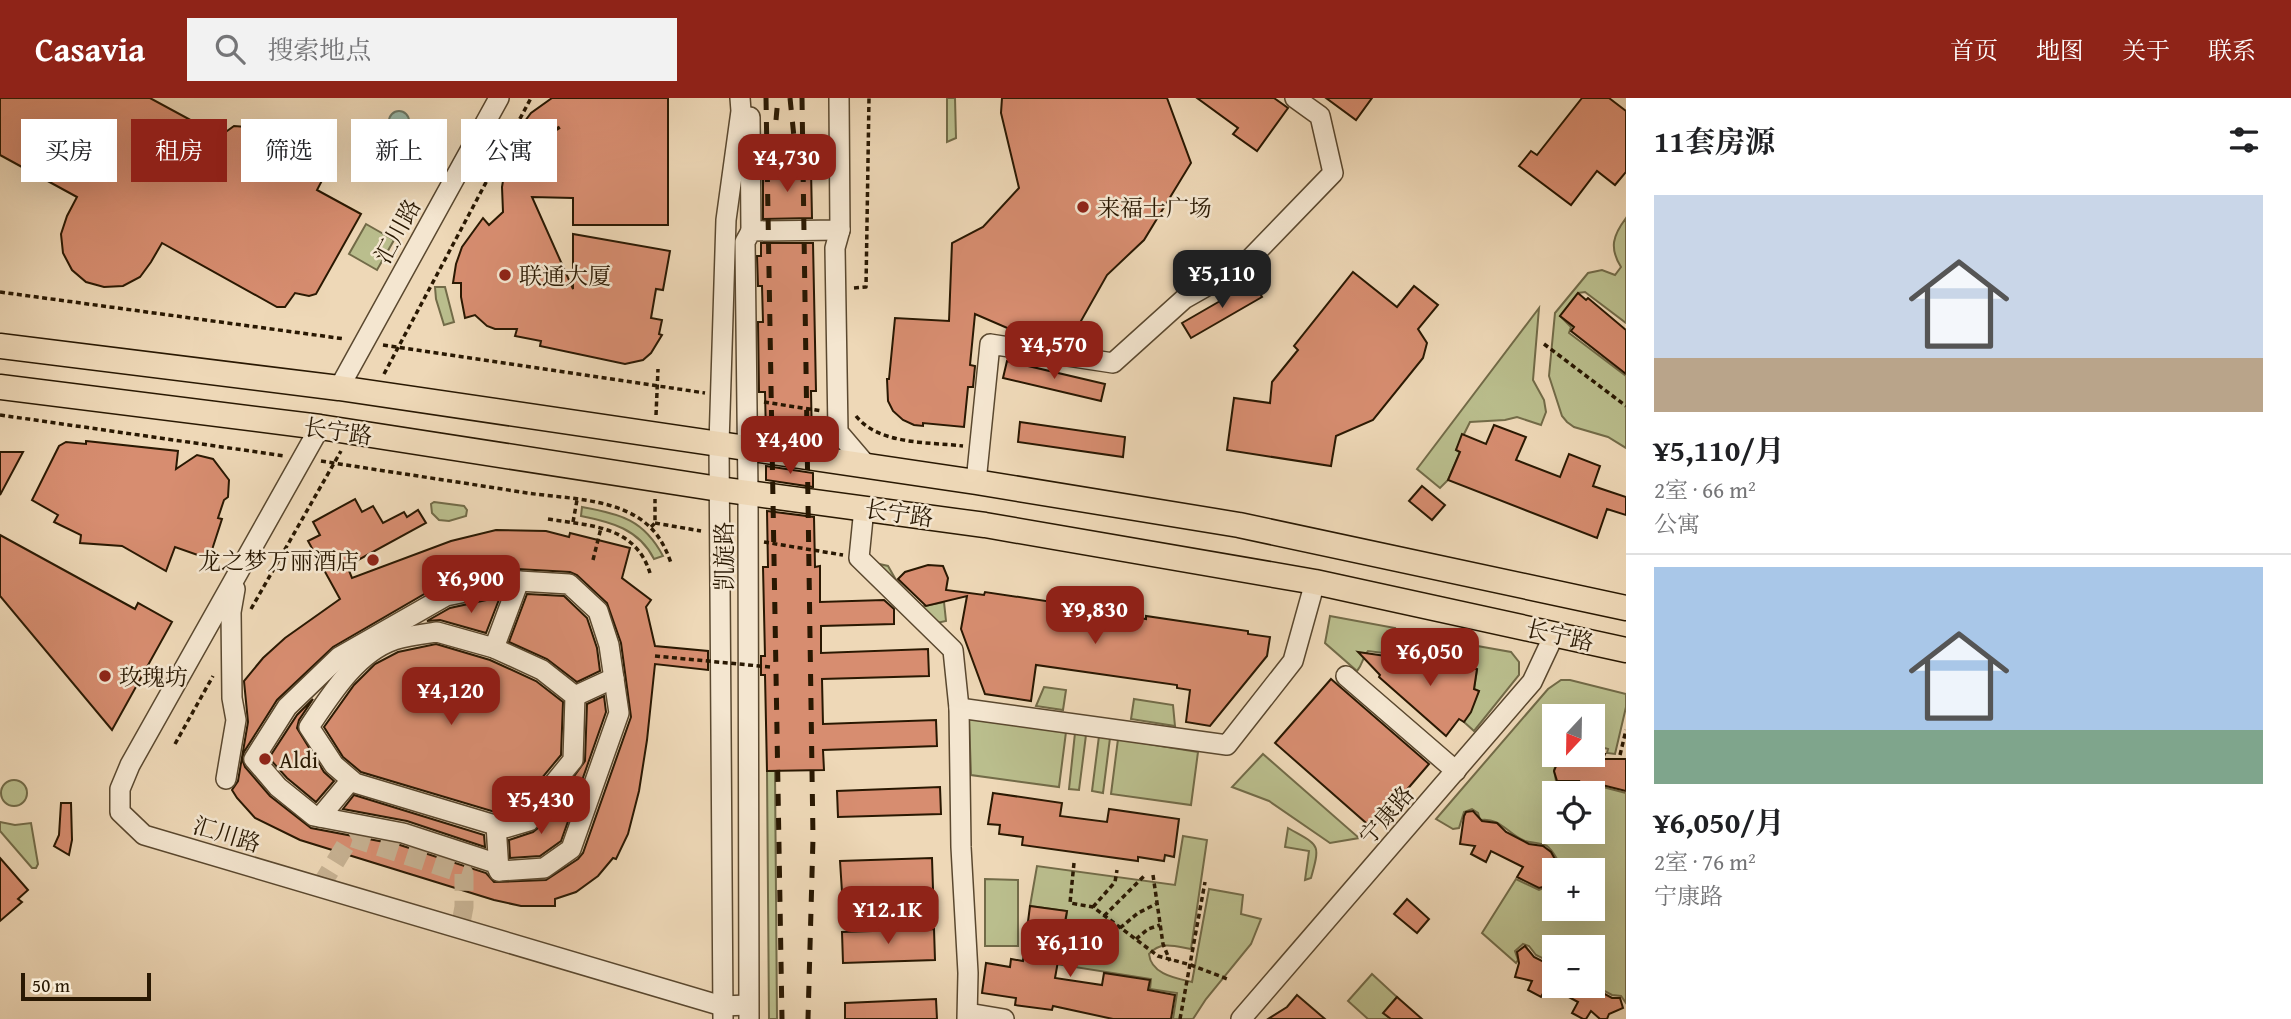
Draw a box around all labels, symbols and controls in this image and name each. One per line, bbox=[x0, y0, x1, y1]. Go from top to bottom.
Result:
search box bbox=[187, 18, 677, 81]
text: Casavia bbox=[35, 25, 145, 73]
icon: search bbox=[211, 30, 249, 68]
text: 搜索地点 bbox=[267, 30, 371, 69]
text: 首页 bbox=[1950, 33, 1998, 68]
text: 地图 bbox=[2036, 33, 2084, 68]
text: 关于 bbox=[2122, 33, 2170, 68]
text: 联系 bbox=[2208, 33, 2256, 68]
chip: 买房 bbox=[21, 119, 117, 182]
chip: 租房 bbox=[131, 119, 227, 182]
chip: 筛选 bbox=[241, 119, 337, 182]
chip: 新上 bbox=[351, 119, 447, 182]
chip: 公寓 bbox=[461, 119, 557, 182]
text: 11套房源 bbox=[1654, 119, 1775, 163]
icon: filters bbox=[2225, 121, 2263, 159]
pin: ¥4,730 bbox=[730, 134, 844, 194]
text: ¥4,730 bbox=[754, 140, 820, 173]
place label: 来福士广场 bbox=[1097, 191, 1212, 224]
street label: 汇川路 bbox=[366, 193, 428, 269]
marker: 来福士广场 bbox=[1075, 199, 1091, 215]
icon: home bbox=[1896, 241, 2022, 367]
pin: ¥5,110 bbox=[1165, 250, 1279, 310]
text: ¥5,110 bbox=[1189, 256, 1255, 289]
place label: 联通大厦 bbox=[519, 259, 611, 292]
marker: 联通大厦 bbox=[497, 267, 513, 283]
pin: ¥4,570 bbox=[997, 322, 1111, 381]
text: ¥4,570 bbox=[1021, 327, 1087, 360]
street label: 长宁路 bbox=[302, 410, 374, 452]
pin: ¥4,400 bbox=[733, 416, 847, 476]
text: ¥4,400 bbox=[757, 422, 823, 455]
text: ¥5,110/月 bbox=[1654, 428, 1785, 472]
text: 2室 · 66 m² bbox=[1654, 473, 1756, 506]
street label: 长宁路 bbox=[863, 492, 935, 534]
text: 公寓 bbox=[1654, 507, 1700, 540]
street label: 凯旋路 bbox=[707, 522, 740, 591]
place label: 龙之梦万丽酒店 bbox=[198, 544, 359, 577]
marker: 龙之梦万丽酒店 bbox=[365, 552, 381, 568]
pin: ¥6,900 bbox=[414, 556, 528, 615]
text: ¥6,900 bbox=[438, 561, 504, 594]
pin: ¥9,830 bbox=[1038, 587, 1152, 646]
text: ¥9,830 bbox=[1062, 592, 1128, 625]
street label: 长宁路 bbox=[1523, 611, 1597, 659]
icon: home bbox=[1896, 613, 2022, 739]
pin: ¥6,050 bbox=[1373, 628, 1487, 688]
text: ¥6,050 bbox=[1397, 634, 1463, 667]
place label: 玫瑰坊 bbox=[119, 660, 188, 693]
marker: 玫瑰坊 bbox=[97, 668, 113, 684]
pin: ¥4,120 bbox=[394, 668, 508, 727]
text: ¥4,120 bbox=[418, 673, 484, 706]
north arrow bbox=[1542, 704, 1605, 766]
map controls bbox=[1542, 704, 1605, 998]
place label: Aldi bbox=[279, 743, 318, 776]
marker: Aldi bbox=[257, 751, 273, 767]
pin: ¥5,430 bbox=[484, 776, 598, 836]
street label: 宁康路 bbox=[1351, 778, 1421, 852]
button: locate bbox=[1542, 781, 1605, 844]
text: ¥5,430 bbox=[508, 782, 574, 815]
text: ¥6,050/月 bbox=[1654, 800, 1785, 844]
street label: 汇川路 bbox=[189, 808, 265, 860]
text: 2室 · 76 m² bbox=[1654, 845, 1756, 878]
button: + bbox=[1542, 858, 1605, 921]
text: 宁康路 bbox=[1654, 879, 1723, 912]
pin: ¥12.1K bbox=[831, 886, 945, 946]
text: ¥12.1K bbox=[854, 892, 922, 925]
pin: ¥6,110 bbox=[1013, 920, 1127, 979]
text: ¥6,110 bbox=[1037, 925, 1103, 958]
button: − bbox=[1542, 935, 1605, 998]
scale bar bbox=[21, 970, 150, 1002]
text: 50 m bbox=[32, 971, 70, 999]

